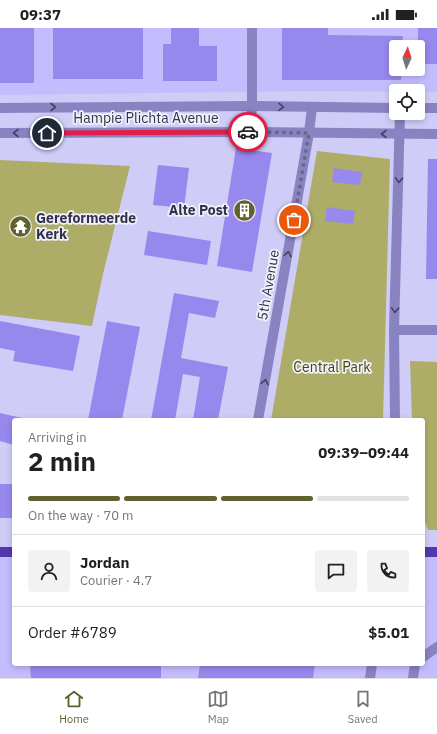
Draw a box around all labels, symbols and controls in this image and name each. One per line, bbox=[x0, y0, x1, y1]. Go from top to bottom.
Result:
text: 09:37 bbox=[20, 5, 61, 24]
north arrow bbox=[389, 40, 425, 76]
map controls bbox=[389, 40, 425, 120]
button: locate bbox=[389, 84, 425, 120]
one-way arrow bbox=[50, 103, 56, 111]
one-way arrow bbox=[278, 103, 284, 111]
street label: Hampie Plichta Avenue bbox=[73, 109, 219, 127]
courier bbox=[228, 112, 268, 152]
pin bbox=[30, 116, 64, 150]
icon: car bbox=[237, 121, 259, 143]
icon: home bbox=[36, 122, 58, 144]
one-way arrow bbox=[13, 129, 19, 137]
one-way arrow bbox=[381, 130, 387, 138]
one-way arrow bbox=[395, 177, 403, 183]
building icon: Alte Post bbox=[231, 197, 257, 223]
place label: Alte Post bbox=[169, 201, 228, 219]
pin bbox=[277, 203, 311, 237]
place label: Gereformeerde Kerk bbox=[36, 209, 136, 243]
icon: bag bbox=[283, 209, 305, 231]
temple icon: Gereformeerde Kerk bbox=[8, 213, 34, 239]
street label: 5th Avenue bbox=[253, 248, 283, 322]
one-way arrow bbox=[283, 251, 291, 257]
one-way arrow bbox=[391, 307, 399, 313]
park label: Central Park bbox=[293, 358, 371, 376]
one-way arrow bbox=[260, 379, 268, 385]
text: Arriving in bbox=[28, 429, 87, 446]
text: 09:39–09:44 bbox=[318, 443, 409, 462]
text: 2 min bbox=[28, 444, 96, 478]
text: On the way · 70 m bbox=[28, 507, 133, 524]
button: person bbox=[28, 550, 70, 592]
button: chat bbox=[315, 550, 357, 592]
button: phone bbox=[367, 550, 409, 592]
text: Jordan bbox=[80, 553, 129, 572]
text: Courier · 4.7 bbox=[80, 572, 152, 589]
text: Order #6789 bbox=[28, 623, 117, 642]
text: $5.01 bbox=[368, 623, 409, 642]
tab: Home bbox=[59, 688, 89, 726]
tab: Map bbox=[207, 688, 229, 726]
tab: Saved bbox=[348, 688, 378, 726]

